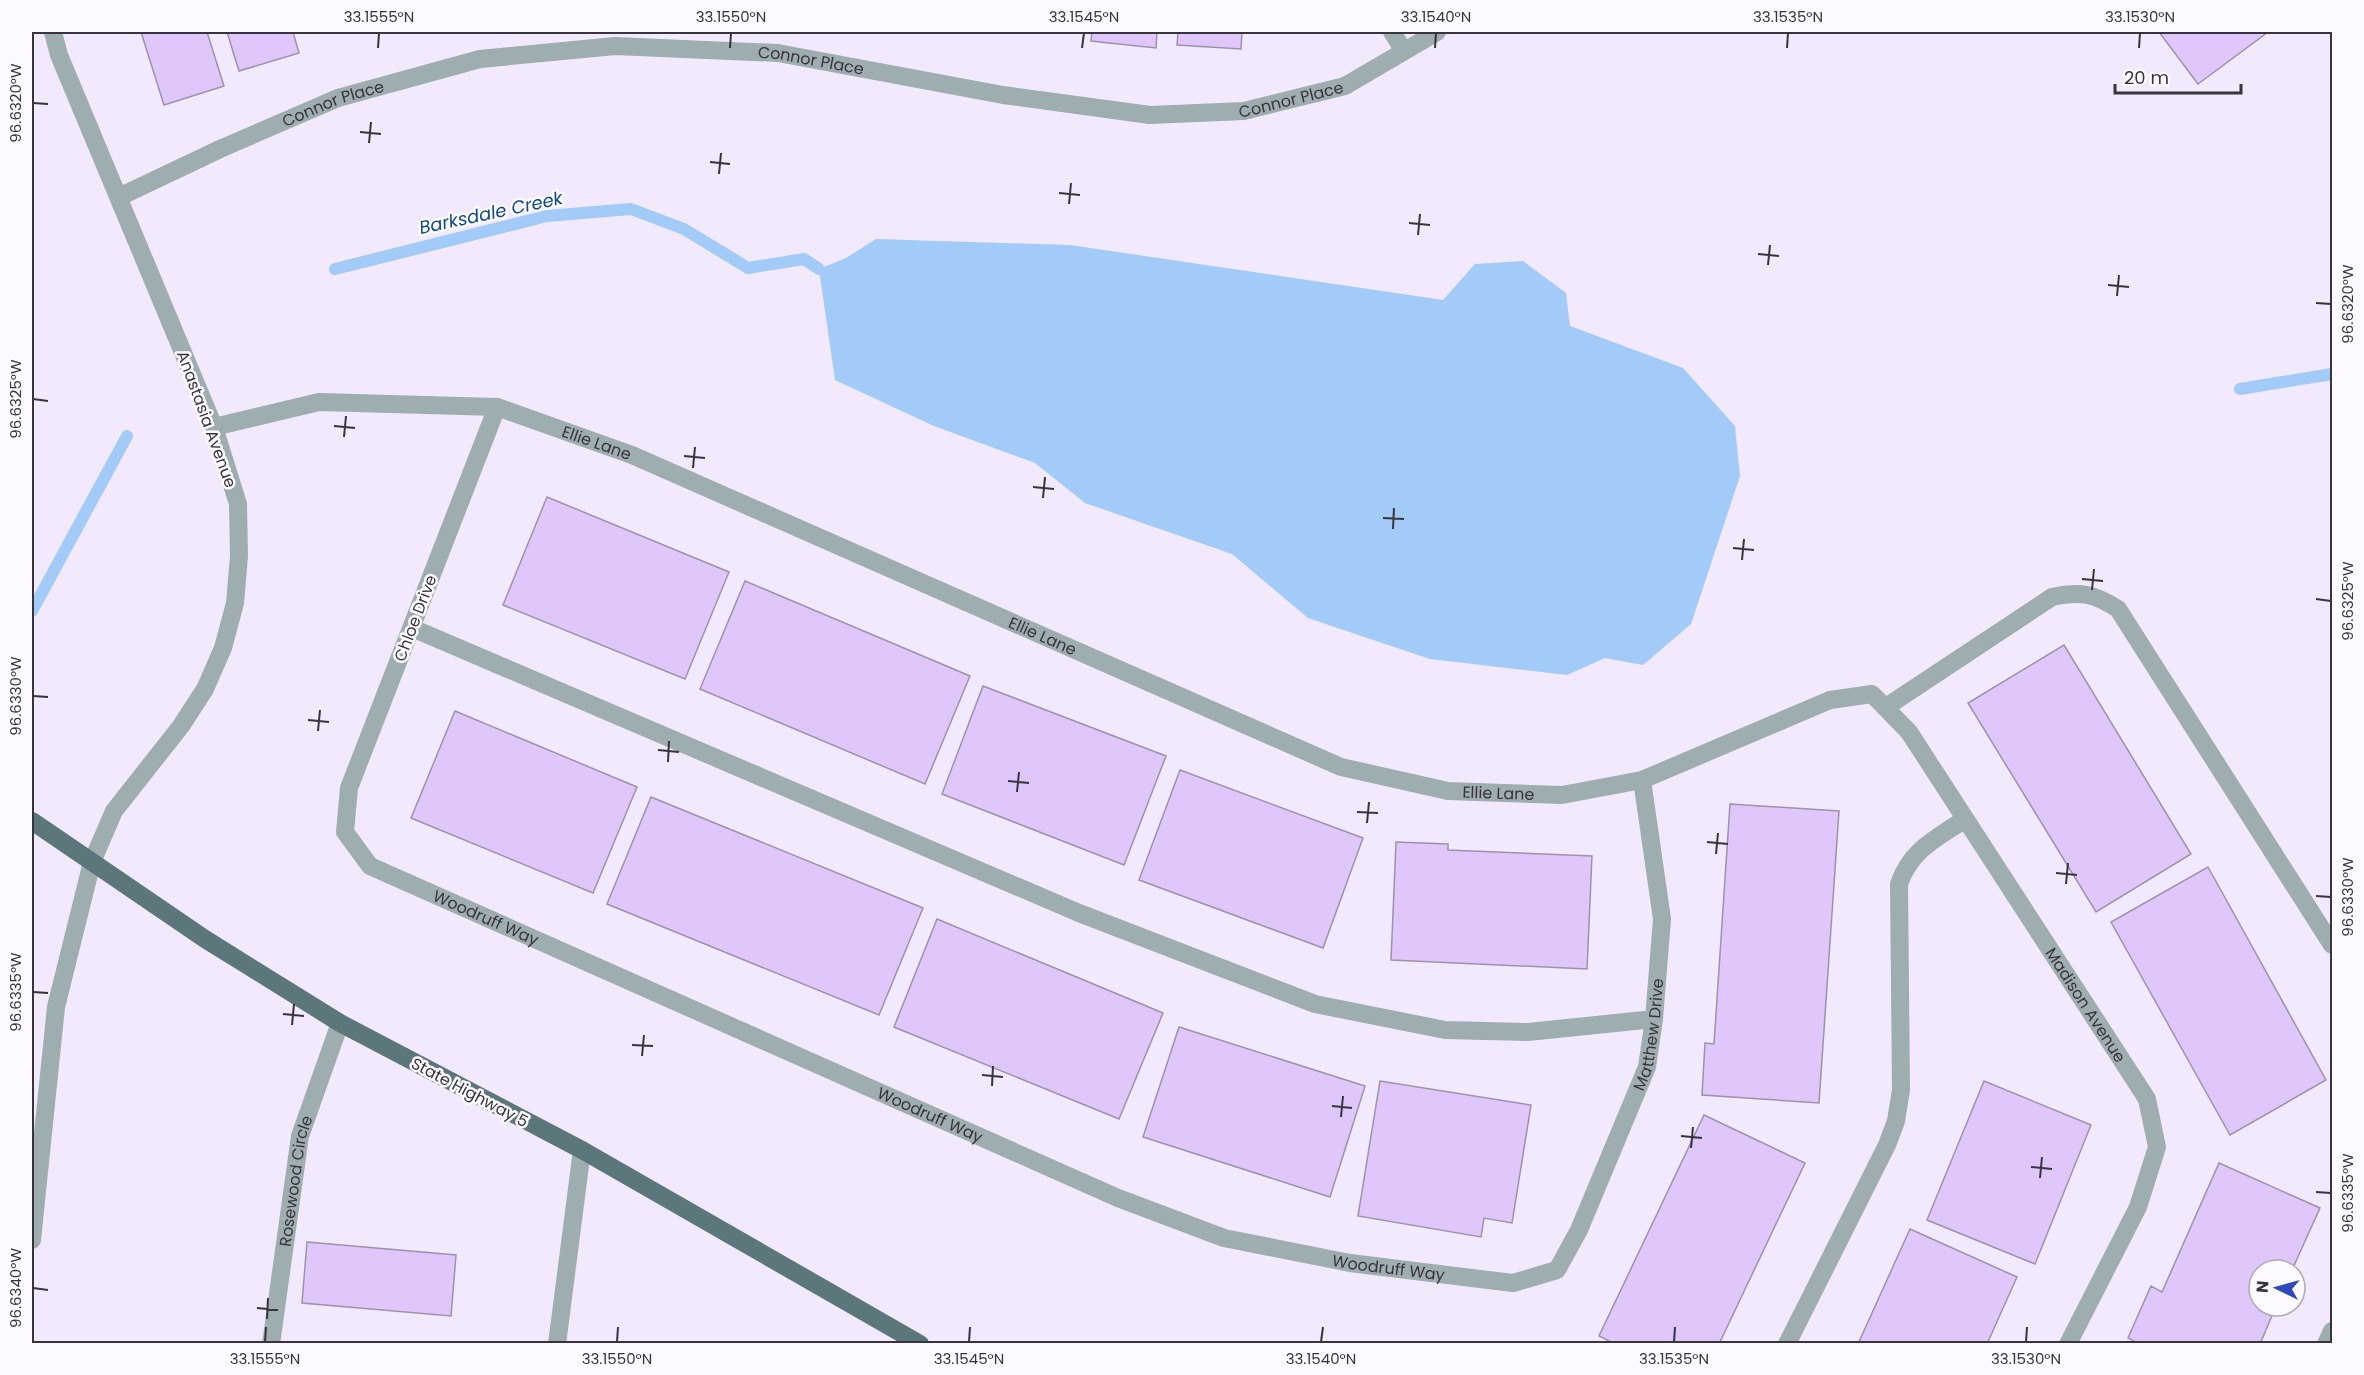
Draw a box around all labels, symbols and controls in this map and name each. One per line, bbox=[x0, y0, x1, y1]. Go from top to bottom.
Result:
text: 33.1555°N bbox=[344, 6, 414, 27]
text: 33.1550°N bbox=[696, 6, 766, 27]
text: 33.1545°N bbox=[1049, 6, 1119, 27]
text: 33.1540°N bbox=[1401, 6, 1471, 27]
text: 33.1535°N bbox=[1753, 6, 1823, 27]
text: 33.1530°N bbox=[2105, 6, 2175, 27]
street label: Connor Place bbox=[757, 41, 866, 81]
scale bar bbox=[2115, 57, 2241, 95]
text: 96.6320°W bbox=[5, 63, 26, 143]
text: 20 m bbox=[2124, 65, 2169, 90]
street label: Connor Place bbox=[279, 75, 387, 133]
street label: Connor Place bbox=[1236, 76, 1346, 124]
water label: Barksdale Creek bbox=[417, 185, 566, 240]
text: 96.6320°W bbox=[2337, 264, 2358, 344]
street label: Anastasia Avenue bbox=[171, 347, 242, 491]
text: 96.6325°W bbox=[5, 359, 26, 439]
street label: Ellie Lane bbox=[559, 420, 635, 466]
text: 96.6325°W bbox=[2337, 561, 2358, 641]
street label: Chloe Drive bbox=[388, 571, 443, 665]
street label: Ellie Lane bbox=[1005, 611, 1080, 661]
text: 96.6330°W bbox=[5, 656, 26, 736]
street label: Ellie Lane bbox=[1462, 781, 1535, 806]
text: 96.6330°W bbox=[2337, 857, 2358, 937]
street label: Woodruff Way bbox=[429, 884, 542, 951]
street label: Madison Avenue bbox=[2040, 943, 2131, 1067]
text: 96.6335°W bbox=[5, 952, 26, 1032]
street label: Matthew Drive bbox=[1627, 977, 1669, 1094]
street label: State Highway 5 bbox=[407, 1052, 532, 1133]
street label: Woodruff Way bbox=[873, 1082, 986, 1149]
street label: Rosewood Circle bbox=[274, 1112, 318, 1248]
text: 96.6335°W bbox=[2337, 1153, 2358, 1233]
text: 96.6340°W bbox=[5, 1248, 26, 1328]
street label: Woodruff Way bbox=[1330, 1249, 1446, 1287]
north arrow bbox=[2247, 1258, 2307, 1318]
text: N bbox=[2251, 1280, 2275, 1294]
text: 33.1555°N bbox=[230, 1348, 300, 1369]
text: 33.1550°N bbox=[582, 1348, 652, 1369]
text: 33.1545°N bbox=[934, 1348, 1004, 1369]
text: 33.1540°N bbox=[1286, 1348, 1356, 1369]
text: 33.1535°N bbox=[1639, 1348, 1709, 1369]
text: 33.1530°N bbox=[1991, 1348, 2061, 1369]

